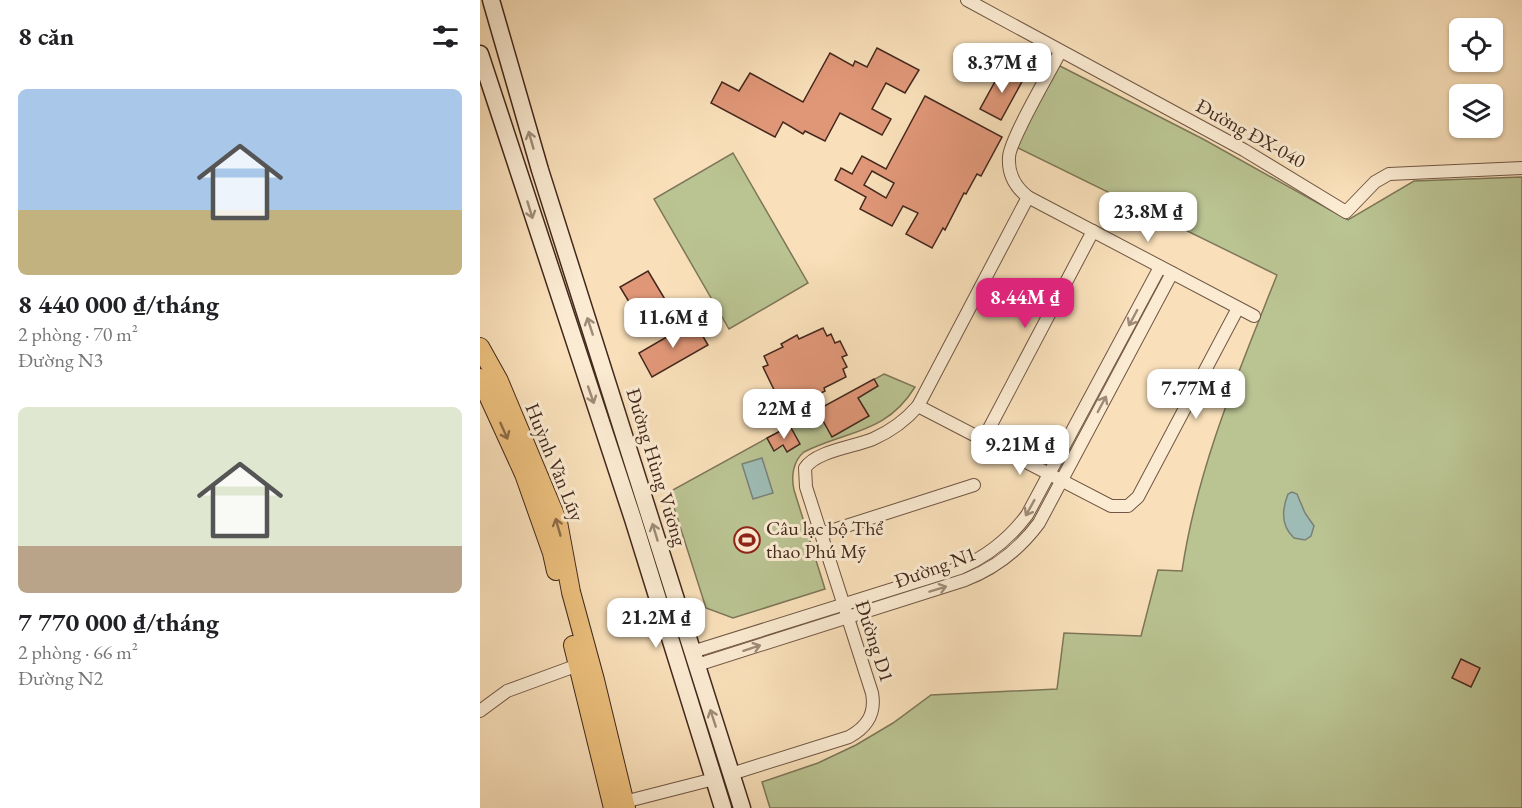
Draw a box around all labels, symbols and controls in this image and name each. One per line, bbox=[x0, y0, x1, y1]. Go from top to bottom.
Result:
map controls bbox=[1449, 18, 1503, 138]
button: locate bbox=[1449, 18, 1503, 72]
text: 8 căn bbox=[18, 19, 74, 53]
icon: filters bbox=[429, 20, 462, 53]
pin: 8.37M ₫ bbox=[947, 43, 1057, 94]
text: 8.37M ₫ bbox=[967, 49, 1037, 75]
button: layers bbox=[1449, 84, 1503, 138]
street label: Đường ĐX-040 bbox=[1192, 92, 1311, 174]
icon: home bbox=[186, 128, 294, 236]
one-way arrow bbox=[525, 131, 536, 150]
pin: 23.8M ₫ bbox=[1093, 192, 1203, 243]
text: 23.8M ₫ bbox=[1113, 198, 1183, 224]
one-way arrow bbox=[525, 200, 536, 219]
pin: 8.44M ₫ bbox=[970, 278, 1080, 329]
text: 8.44M ₫ bbox=[990, 284, 1060, 310]
text: 8 440 000 ₫/tháng bbox=[18, 287, 219, 321]
pin: 11.6M ₫ bbox=[618, 298, 728, 349]
text: 11.6M ₫ bbox=[638, 304, 708, 330]
one-way arrow bbox=[1126, 309, 1138, 327]
one-way arrow bbox=[584, 317, 595, 336]
text: 2 phòng · 70 m² bbox=[18, 321, 138, 347]
text: Đường N3 bbox=[18, 347, 103, 373]
pin: 7.77M ₫ bbox=[1141, 369, 1251, 420]
text: 7.77M ₫ bbox=[1161, 375, 1231, 401]
one-way arrow bbox=[586, 385, 597, 404]
street label: Đường Hùng Vương bbox=[621, 385, 693, 549]
pin: 22M ₫ bbox=[742, 389, 826, 440]
text: 22M ₫ bbox=[757, 395, 811, 421]
one-way arrow bbox=[1096, 396, 1108, 413]
street label: Huỳnh Văn Lũy bbox=[519, 399, 591, 525]
one-way arrow bbox=[499, 421, 511, 439]
pin: 9.21M ₫ bbox=[965, 425, 1075, 476]
text: 9.21M ₫ bbox=[985, 431, 1055, 457]
icon: home bbox=[186, 446, 294, 554]
one-way arrow bbox=[1024, 499, 1035, 517]
place label: Câu lạc bộ Thể thao Phú Mỹ bbox=[766, 515, 884, 564]
one-way arrow bbox=[552, 518, 563, 537]
one-way arrow bbox=[649, 523, 660, 542]
sports icon: Câu lạc bộ Thể thao Phú Mỹ bbox=[732, 525, 762, 555]
street label: Đường N1 bbox=[891, 540, 979, 594]
one-way arrow bbox=[928, 583, 947, 594]
street label: Đường D1 bbox=[850, 597, 900, 685]
pin: 21.2M ₫ bbox=[601, 598, 711, 649]
text: 21.2M ₫ bbox=[621, 604, 691, 630]
text: 7 770 000 ₫/tháng bbox=[18, 605, 219, 639]
text: 2 phòng · 66 m² bbox=[18, 639, 138, 665]
one-way arrow bbox=[742, 641, 761, 652]
text: Đường N2 bbox=[18, 665, 103, 691]
one-way arrow bbox=[707, 709, 718, 728]

